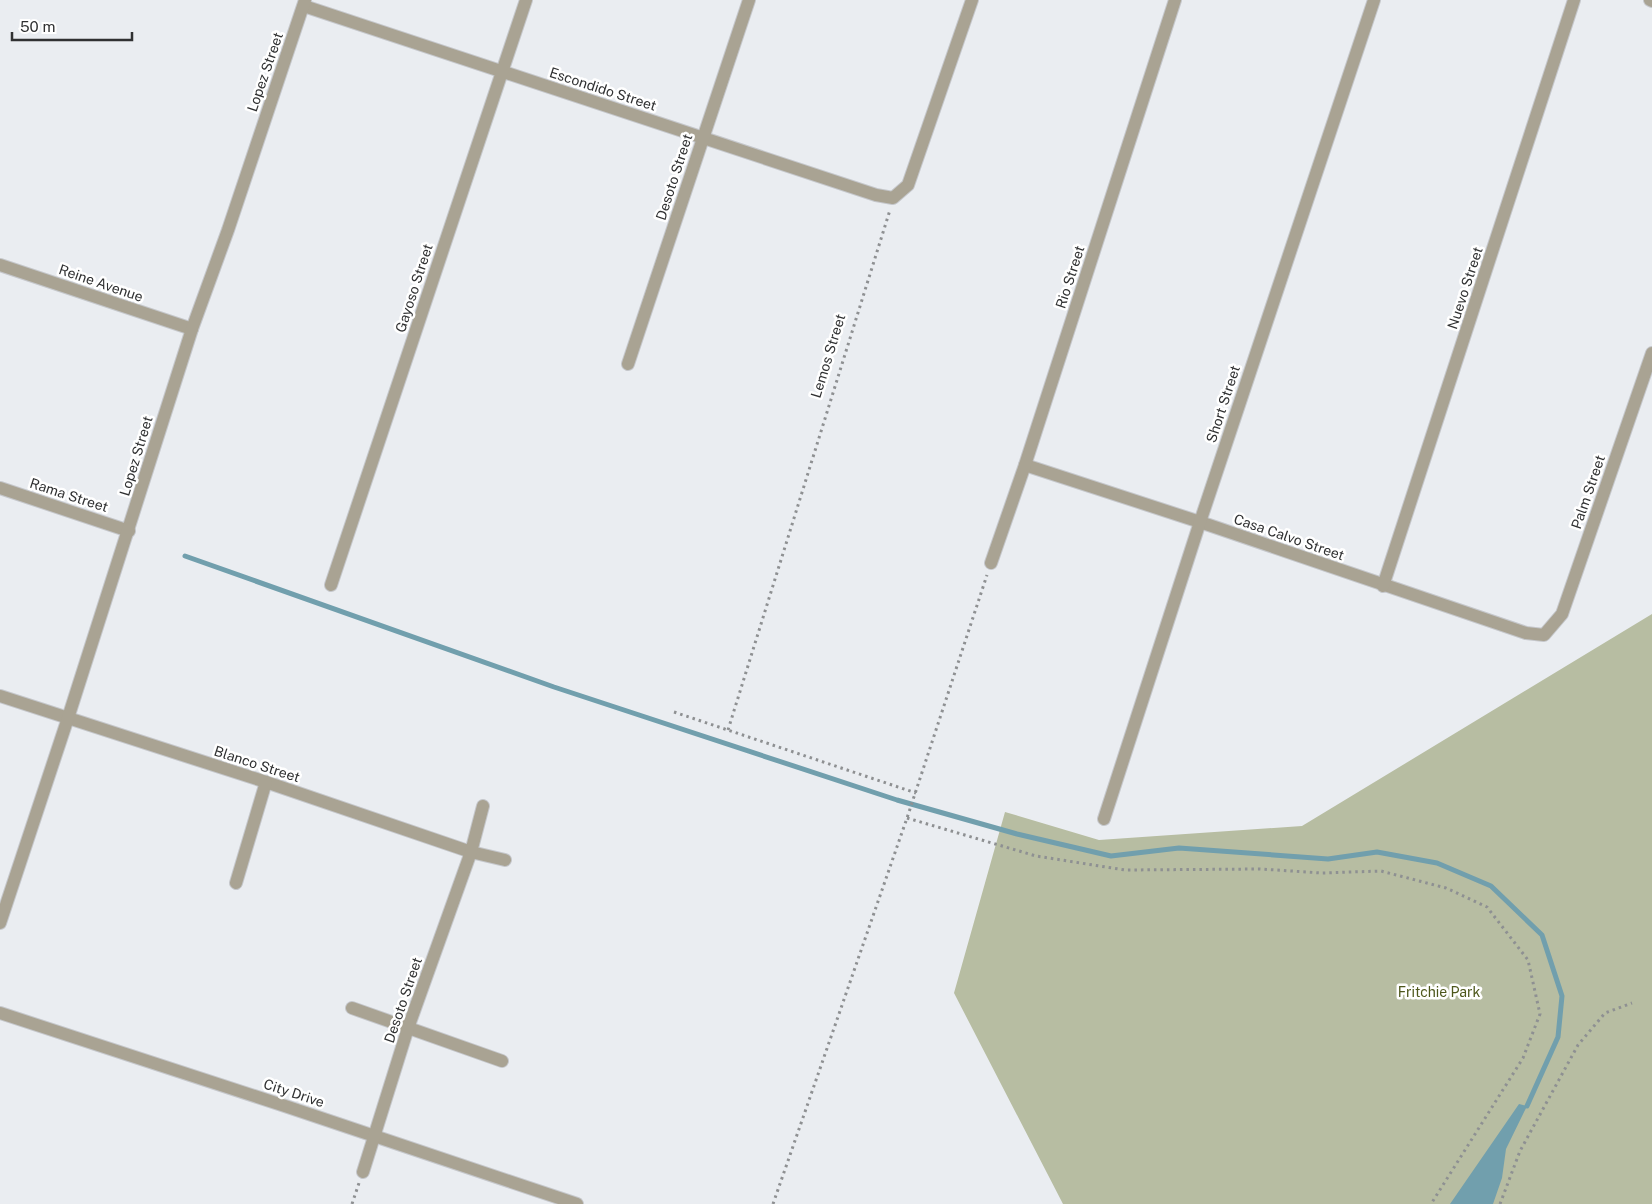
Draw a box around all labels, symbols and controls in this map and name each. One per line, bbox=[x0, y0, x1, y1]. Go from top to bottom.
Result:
scale bar bbox=[12, 10, 132, 42]
text: 50 m bbox=[20, 18, 55, 35]
street label: Lopez Street bbox=[244, 30, 286, 114]
street label: Escondido Street bbox=[547, 64, 659, 114]
street label: Desoto Street bbox=[653, 132, 695, 222]
street label: Gayoso Street bbox=[392, 242, 436, 334]
street label: Rio Street bbox=[1052, 244, 1088, 310]
street label: Nuevo Street bbox=[1444, 245, 1486, 331]
street label: Reine Avenue bbox=[57, 261, 145, 305]
street label: Lemos Street bbox=[808, 312, 848, 400]
street label: Short Street bbox=[1203, 363, 1243, 445]
street label: Lopez Street bbox=[116, 414, 156, 498]
street label: Palm Street bbox=[1568, 453, 1608, 531]
street label: Rama Street bbox=[28, 475, 110, 515]
street label: Casa Calvo Street bbox=[1232, 511, 1346, 563]
street label: Blanco Street bbox=[212, 743, 302, 785]
street label: Desoto Street bbox=[381, 955, 425, 1045]
park label: Fritchie Park bbox=[1398, 984, 1480, 1000]
street label: City Drive bbox=[262, 1076, 326, 1110]

